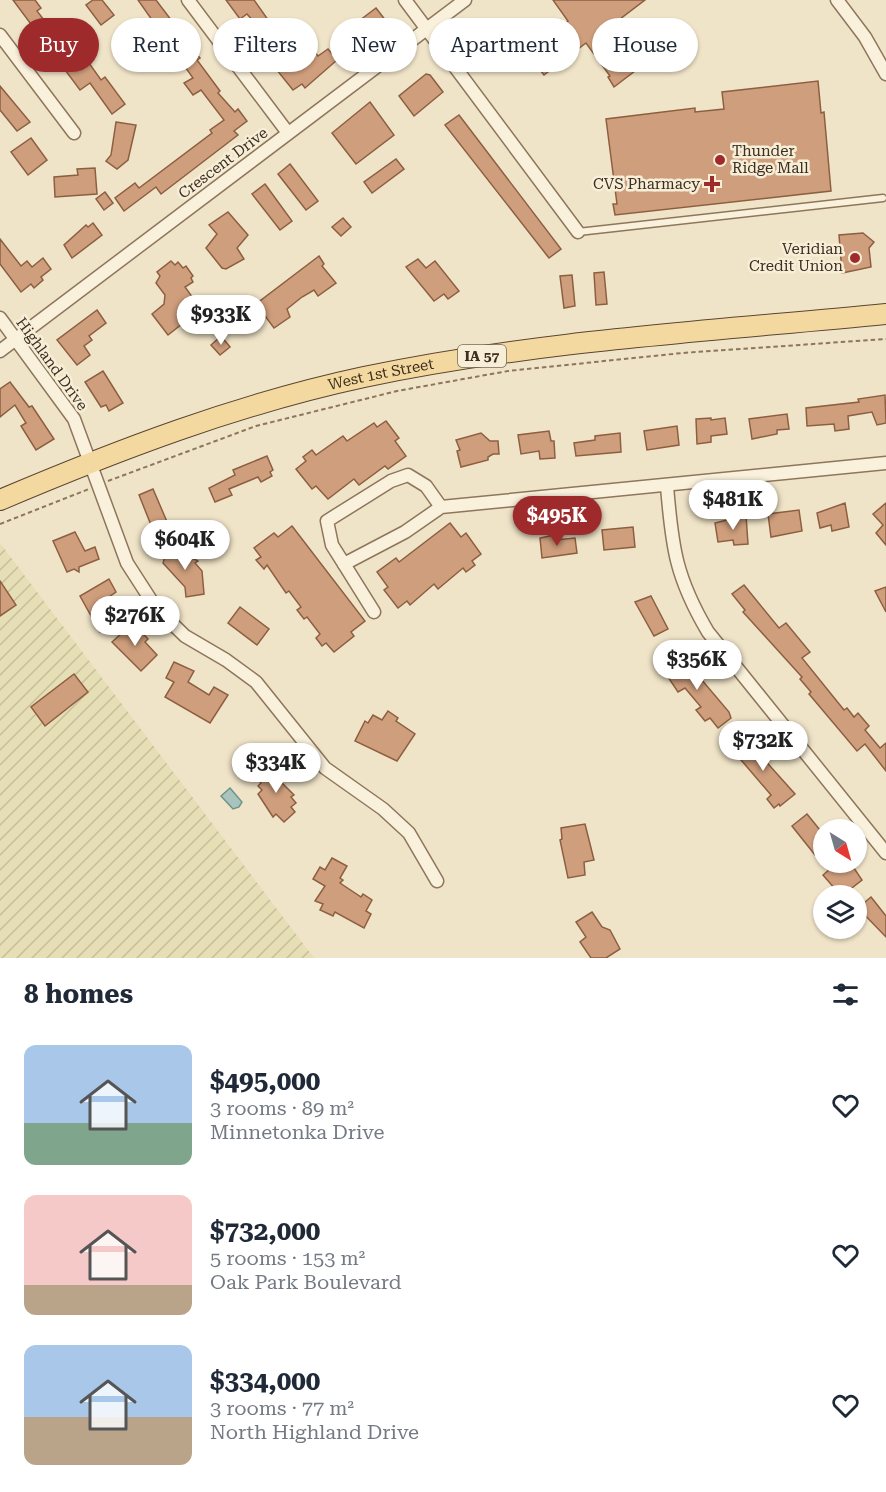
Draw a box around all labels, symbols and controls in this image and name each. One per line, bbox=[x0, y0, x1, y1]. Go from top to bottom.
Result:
chip: Buy bbox=[18, 18, 99, 72]
chip: Rent bbox=[111, 18, 201, 72]
chip: Filters bbox=[213, 18, 318, 72]
chip: New bbox=[330, 18, 417, 72]
chip: Apartment bbox=[429, 18, 580, 72]
chip: House bbox=[592, 18, 698, 72]
street label: Crescent Drive bbox=[175, 124, 271, 202]
place label: Thunder Ridge Mall bbox=[732, 142, 809, 177]
marker: Thunder Ridge Mall bbox=[713, 153, 727, 167]
place label: CVS Pharmacy bbox=[593, 175, 700, 193]
marker: CVS Pharmacy bbox=[705, 177, 719, 191]
place label: Veridian Credit Union bbox=[749, 240, 843, 275]
marker: Veridian Credit Union bbox=[848, 251, 862, 265]
pin: $933K bbox=[179, 295, 263, 346]
text: $933K bbox=[191, 302, 251, 326]
street label: Highland Drive bbox=[12, 314, 92, 414]
road number: IA 57 bbox=[458, 345, 506, 367]
street label: West 1st Street bbox=[326, 355, 436, 394]
pin: $481K bbox=[691, 480, 775, 531]
text: $481K bbox=[703, 487, 763, 511]
pin: $495K bbox=[515, 496, 599, 547]
text: $495K bbox=[527, 503, 587, 527]
pin: $604K bbox=[143, 520, 227, 571]
text: $604K bbox=[155, 527, 215, 551]
pin: $276K bbox=[93, 596, 177, 647]
text: $276K bbox=[105, 603, 165, 627]
pin: $356K bbox=[655, 640, 739, 691]
text: $356K bbox=[667, 647, 727, 671]
pin: $732K bbox=[721, 721, 805, 772]
text: $732K bbox=[733, 728, 793, 752]
pin: $334K bbox=[234, 743, 318, 794]
text: $334K bbox=[246, 750, 306, 774]
north arrow bbox=[813, 819, 867, 873]
map controls bbox=[813, 819, 867, 939]
button: layers bbox=[813, 885, 867, 939]
icon: filters bbox=[829, 978, 862, 1011]
text: 8 homes bbox=[24, 979, 133, 1009]
text: $495,000 bbox=[210, 1066, 320, 1096]
icon: home bbox=[72, 1069, 144, 1141]
icon: heart bbox=[829, 1089, 862, 1122]
text: 3 rooms · 89 m² bbox=[210, 1096, 354, 1120]
text: Minnetonka Drive bbox=[210, 1120, 384, 1144]
text: $732,000 bbox=[210, 1216, 320, 1246]
icon: home bbox=[72, 1219, 144, 1291]
icon: heart bbox=[829, 1239, 862, 1272]
text: 5 rooms · 153 m² bbox=[210, 1246, 365, 1270]
text: Oak Park Boulevard bbox=[210, 1270, 402, 1294]
text: $334,000 bbox=[210, 1366, 320, 1396]
icon: home bbox=[72, 1369, 144, 1441]
icon: heart bbox=[829, 1389, 862, 1422]
text: 3 rooms · 77 m² bbox=[210, 1396, 354, 1420]
text: North Highland Drive bbox=[210, 1420, 419, 1444]

